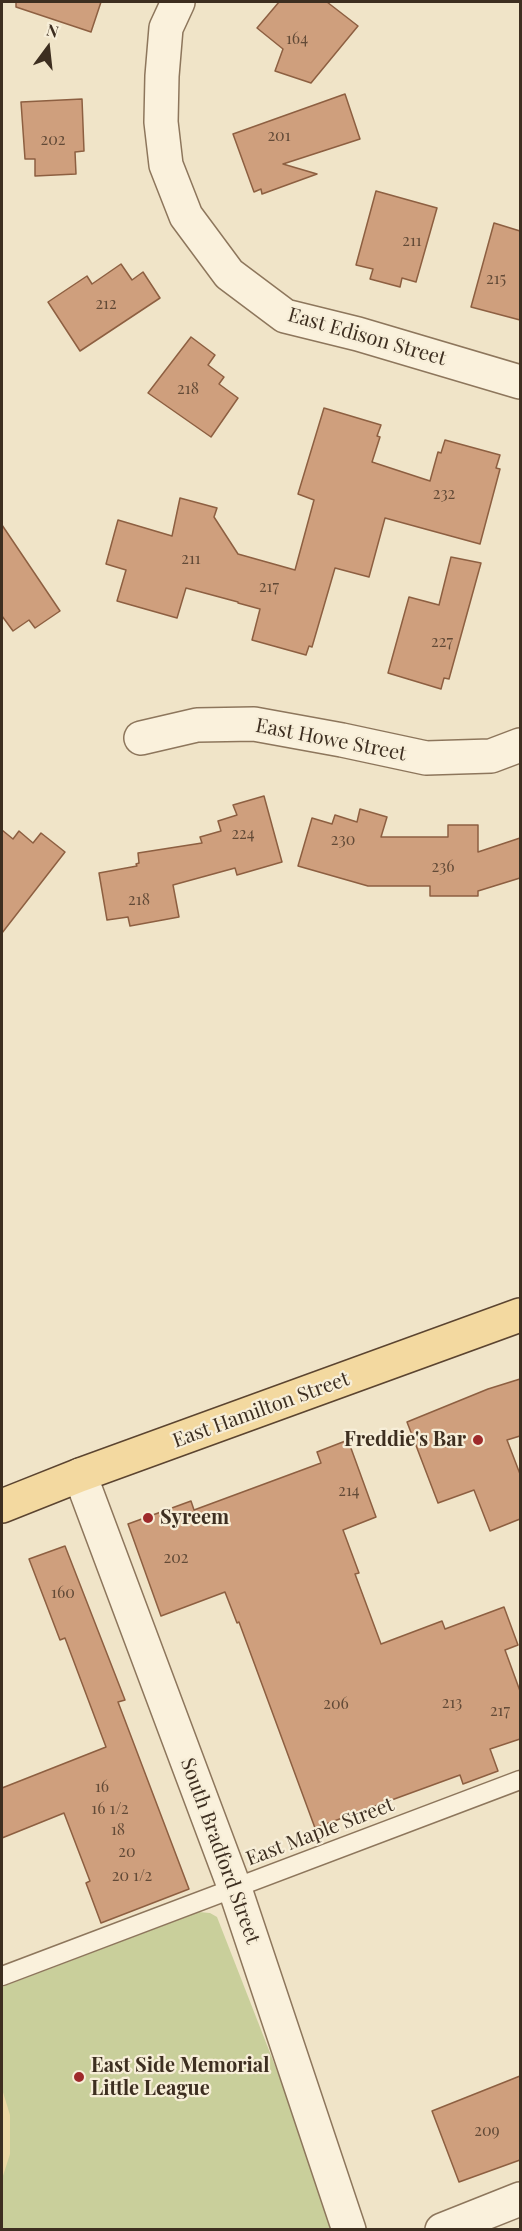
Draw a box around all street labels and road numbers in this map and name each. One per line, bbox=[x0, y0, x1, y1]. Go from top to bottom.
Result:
street label: East Edison Street bbox=[285, 303, 449, 371]
street label: East Howe Street bbox=[254, 714, 408, 766]
street label: East Hamilton Street bbox=[169, 1367, 353, 1453]
street label: South Bradford Street bbox=[175, 1755, 265, 1947]
street label: East Maple Street bbox=[243, 1793, 397, 1871]

